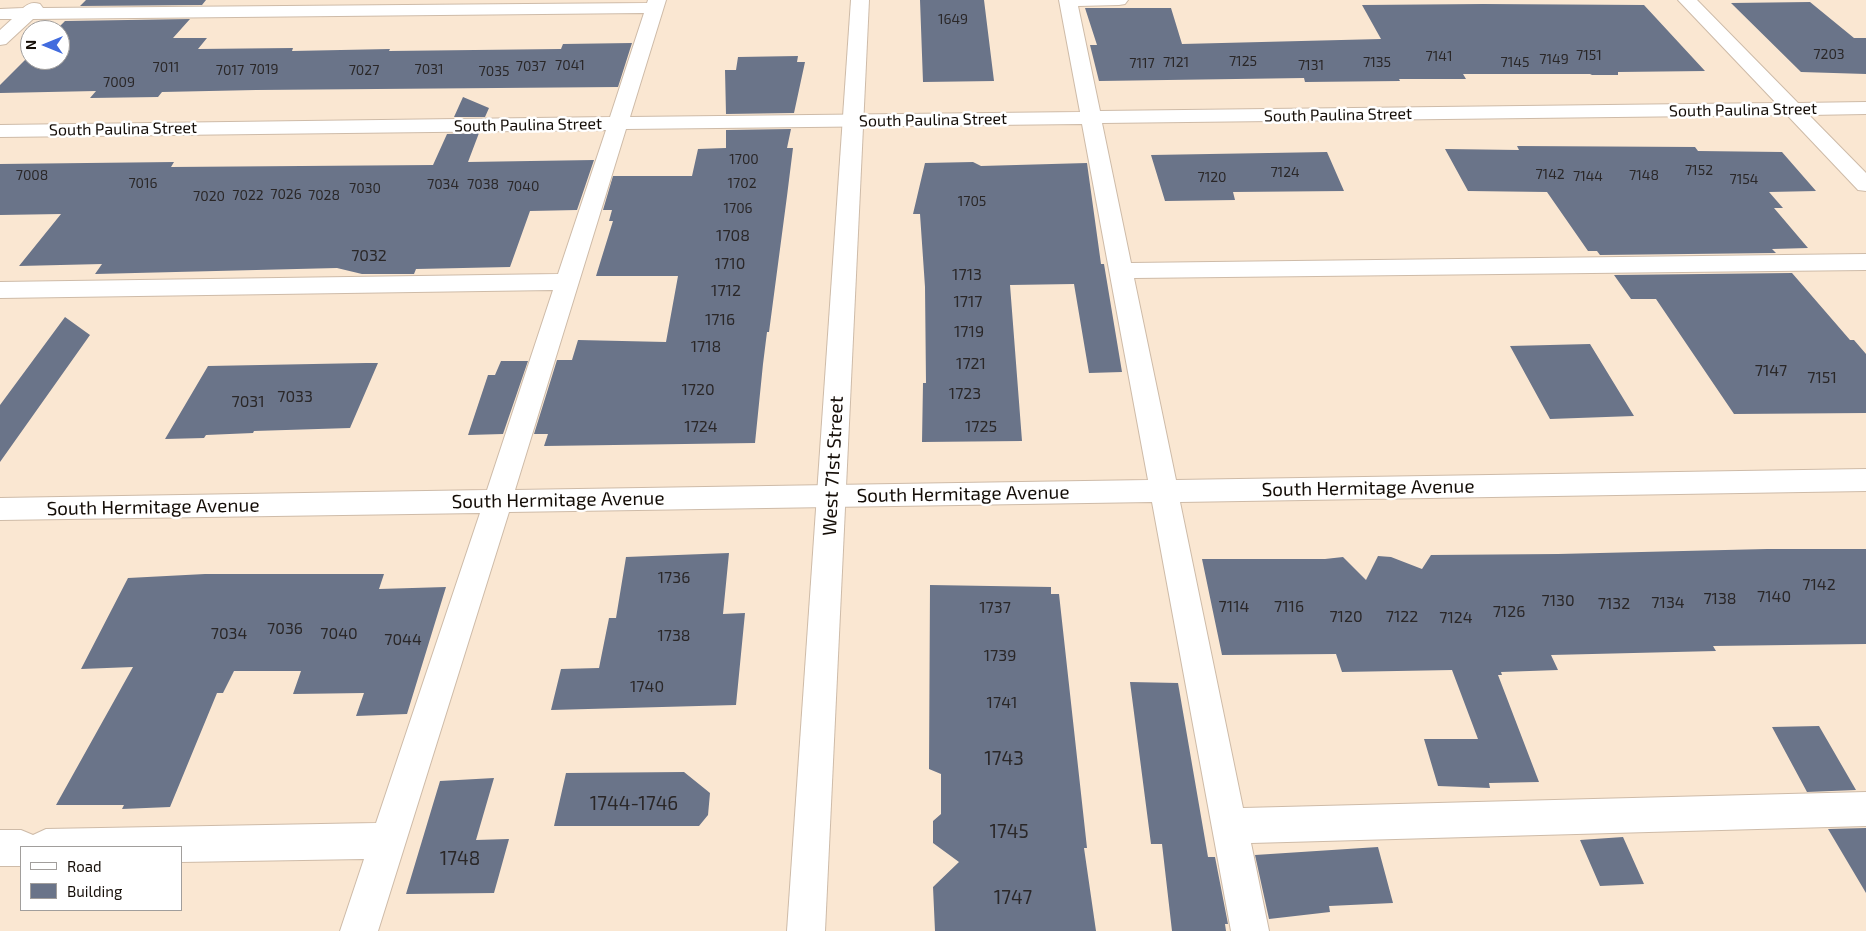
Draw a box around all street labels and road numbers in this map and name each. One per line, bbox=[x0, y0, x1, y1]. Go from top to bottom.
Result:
street label: South Paulina Street bbox=[1669, 99, 1817, 121]
street label: South Paulina Street bbox=[1264, 104, 1412, 126]
street label: South Paulina Street bbox=[859, 109, 1007, 131]
street label: South Paulina Street bbox=[454, 114, 602, 136]
street label: South Paulina Street bbox=[49, 118, 197, 140]
street label: West 71st Street bbox=[818, 395, 848, 537]
street label: South Hermitage Avenue bbox=[1261, 475, 1475, 501]
street label: South Hermitage Avenue bbox=[856, 481, 1070, 507]
street label: South Hermitage Avenue bbox=[451, 487, 665, 513]
street label: South Hermitage Avenue bbox=[46, 494, 260, 520]

